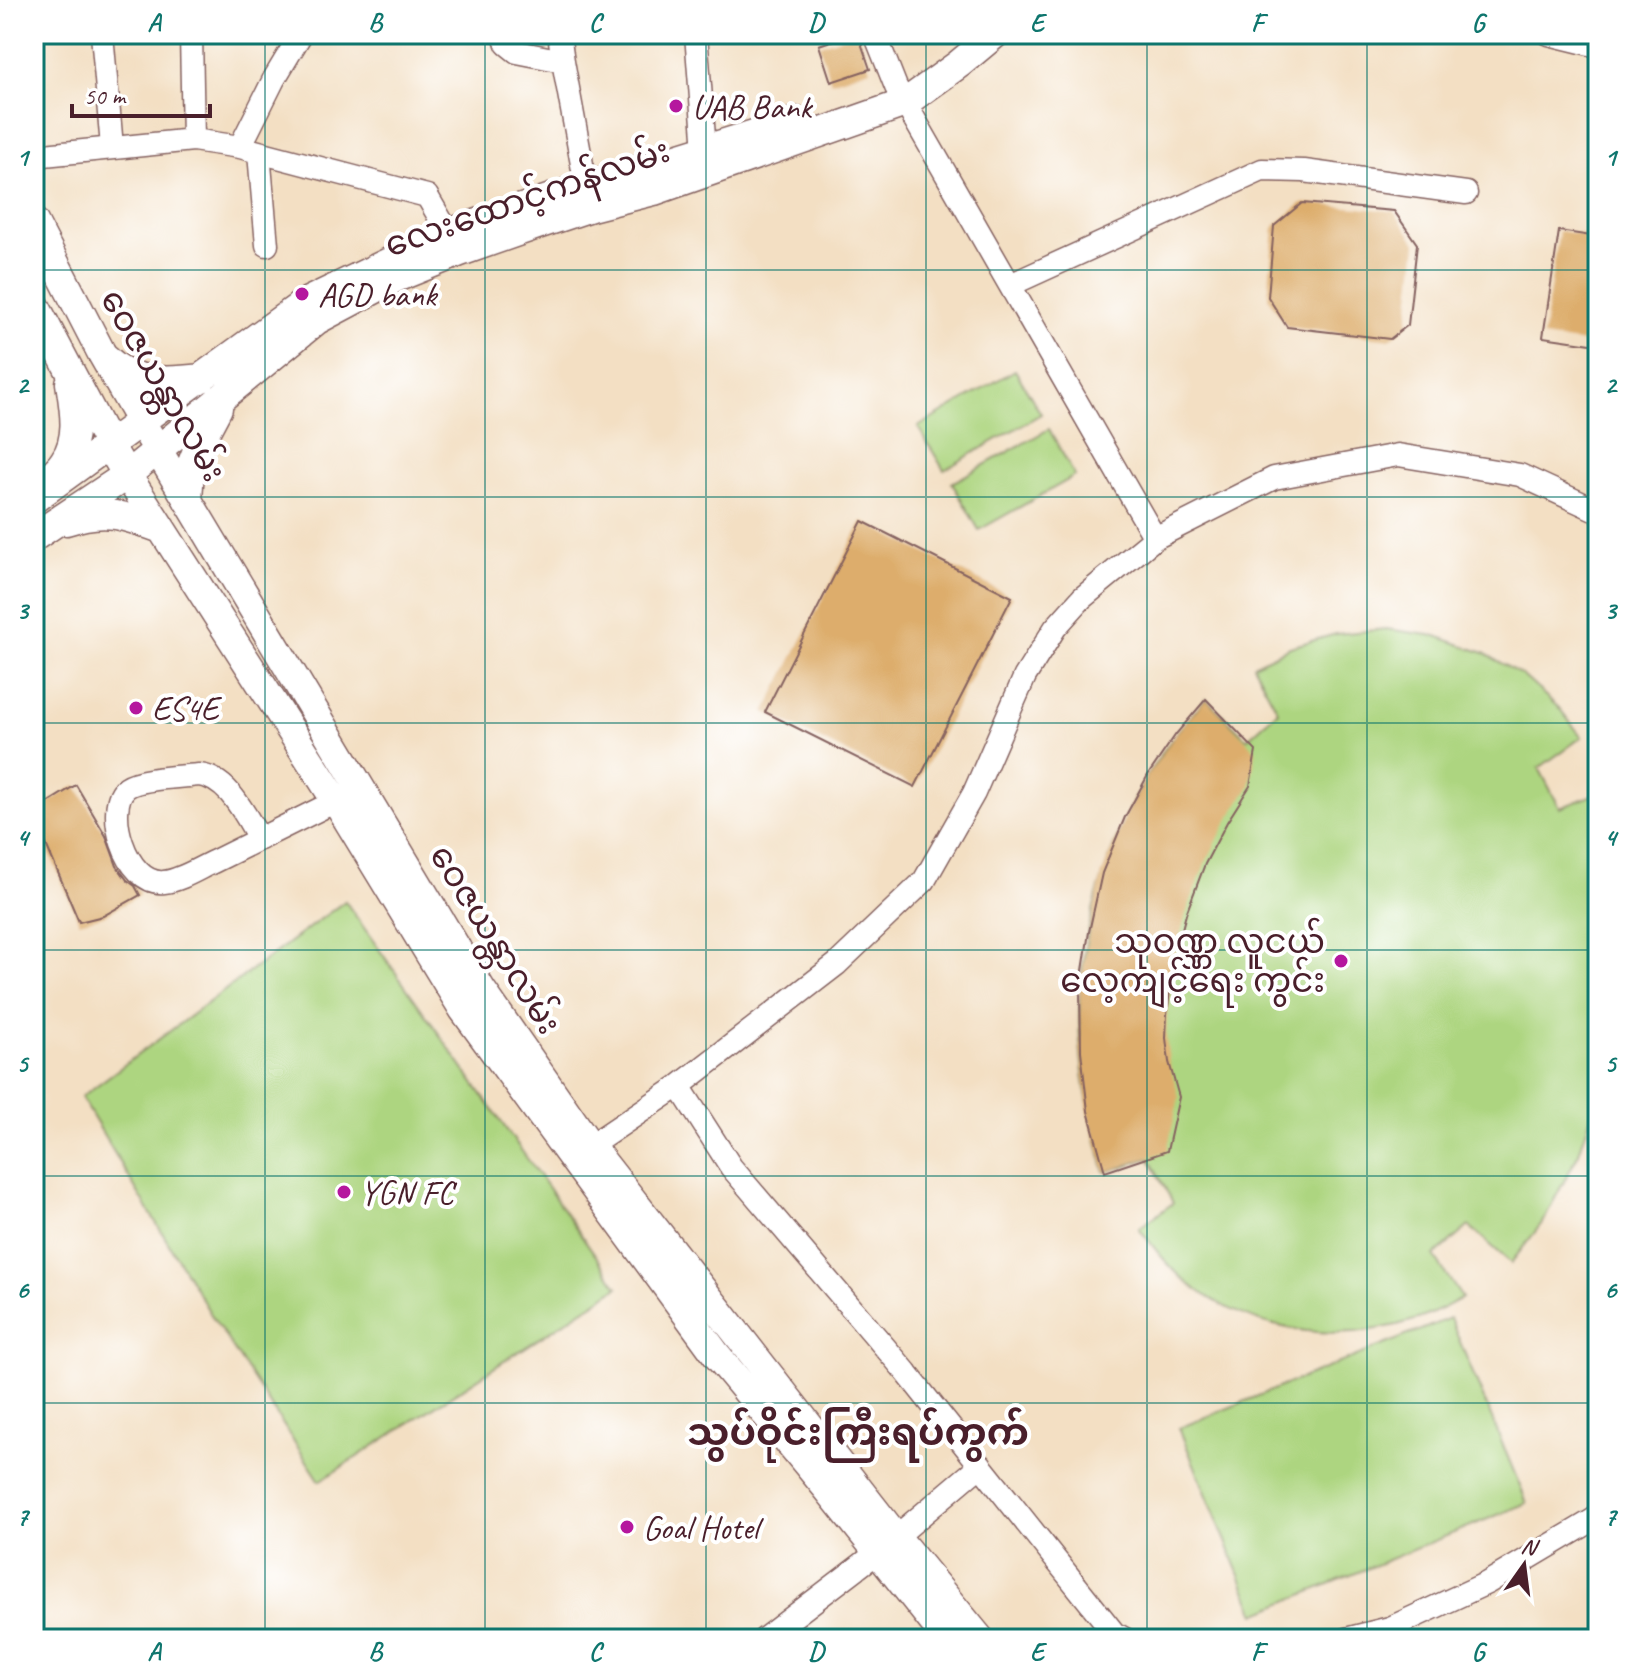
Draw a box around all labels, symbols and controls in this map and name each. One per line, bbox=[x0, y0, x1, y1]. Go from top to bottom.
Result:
text: A bbox=[147, 6, 162, 39]
text: B bbox=[368, 6, 384, 39]
text: C bbox=[589, 6, 605, 39]
text: D bbox=[808, 6, 826, 39]
text: E bbox=[1030, 6, 1048, 39]
text: F bbox=[1251, 6, 1269, 39]
text: G bbox=[1472, 6, 1488, 39]
scale bar bbox=[72, 68, 210, 118]
text: 50 m bbox=[84, 81, 127, 111]
place label: UAB Bank bbox=[692, 85, 814, 128]
marker: UAB Bank bbox=[667, 97, 685, 115]
street label: လေးထောင့်ကန်လမ်း bbox=[378, 126, 677, 272]
text: 1 bbox=[16, 141, 31, 174]
text: 1 bbox=[1604, 141, 1619, 174]
place label: AGD bank bbox=[318, 273, 439, 316]
street label: ဝေဇယန္တာလမ်း bbox=[86, 280, 239, 492]
marker: AGD bank bbox=[293, 285, 311, 303]
text: 2 bbox=[16, 368, 30, 401]
text: 2 bbox=[1604, 368, 1618, 401]
text: 3 bbox=[16, 594, 30, 627]
text: 3 bbox=[1604, 594, 1618, 627]
place label: ES4E bbox=[152, 687, 222, 730]
marker: ES4E bbox=[127, 699, 145, 717]
text: 4 bbox=[16, 821, 31, 854]
text: 4 bbox=[1604, 821, 1619, 854]
street label: ဝေဇယန္တာလမ်း bbox=[415, 835, 573, 1045]
place label: သုဝဏ္ဏ လူငယ် လေ့ကျင့်ရေး ကွင်း bbox=[1060, 917, 1325, 1009]
marker: သုဝဏ္ဏ လူငယ် လေ့ကျင့်ရေး ကွင်း bbox=[1332, 952, 1350, 970]
text: 5 bbox=[16, 1047, 30, 1080]
text: 5 bbox=[1604, 1047, 1618, 1080]
place label: YGN FC bbox=[360, 1171, 458, 1214]
marker: YGN FC bbox=[335, 1183, 353, 1201]
text: 6 bbox=[16, 1273, 30, 1306]
text: 6 bbox=[1604, 1273, 1618, 1306]
district label: သွပ်ဝိုင်းကြီးရပ်ကွက် bbox=[687, 1406, 1029, 1463]
text: 7 bbox=[16, 1500, 30, 1533]
text: 7 bbox=[1604, 1500, 1618, 1533]
place label: Goal Hotel bbox=[643, 1506, 765, 1549]
marker: Goal Hotel bbox=[618, 1518, 636, 1536]
north arrow bbox=[1484, 1525, 1564, 1605]
text: N bbox=[1519, 1531, 1542, 1563]
text: A bbox=[147, 1635, 162, 1668]
text: B bbox=[368, 1635, 384, 1668]
text: C bbox=[589, 1635, 605, 1668]
text: D bbox=[808, 1635, 826, 1668]
text: E bbox=[1030, 1635, 1048, 1668]
text: F bbox=[1251, 1635, 1269, 1668]
text: G bbox=[1472, 1635, 1488, 1668]

